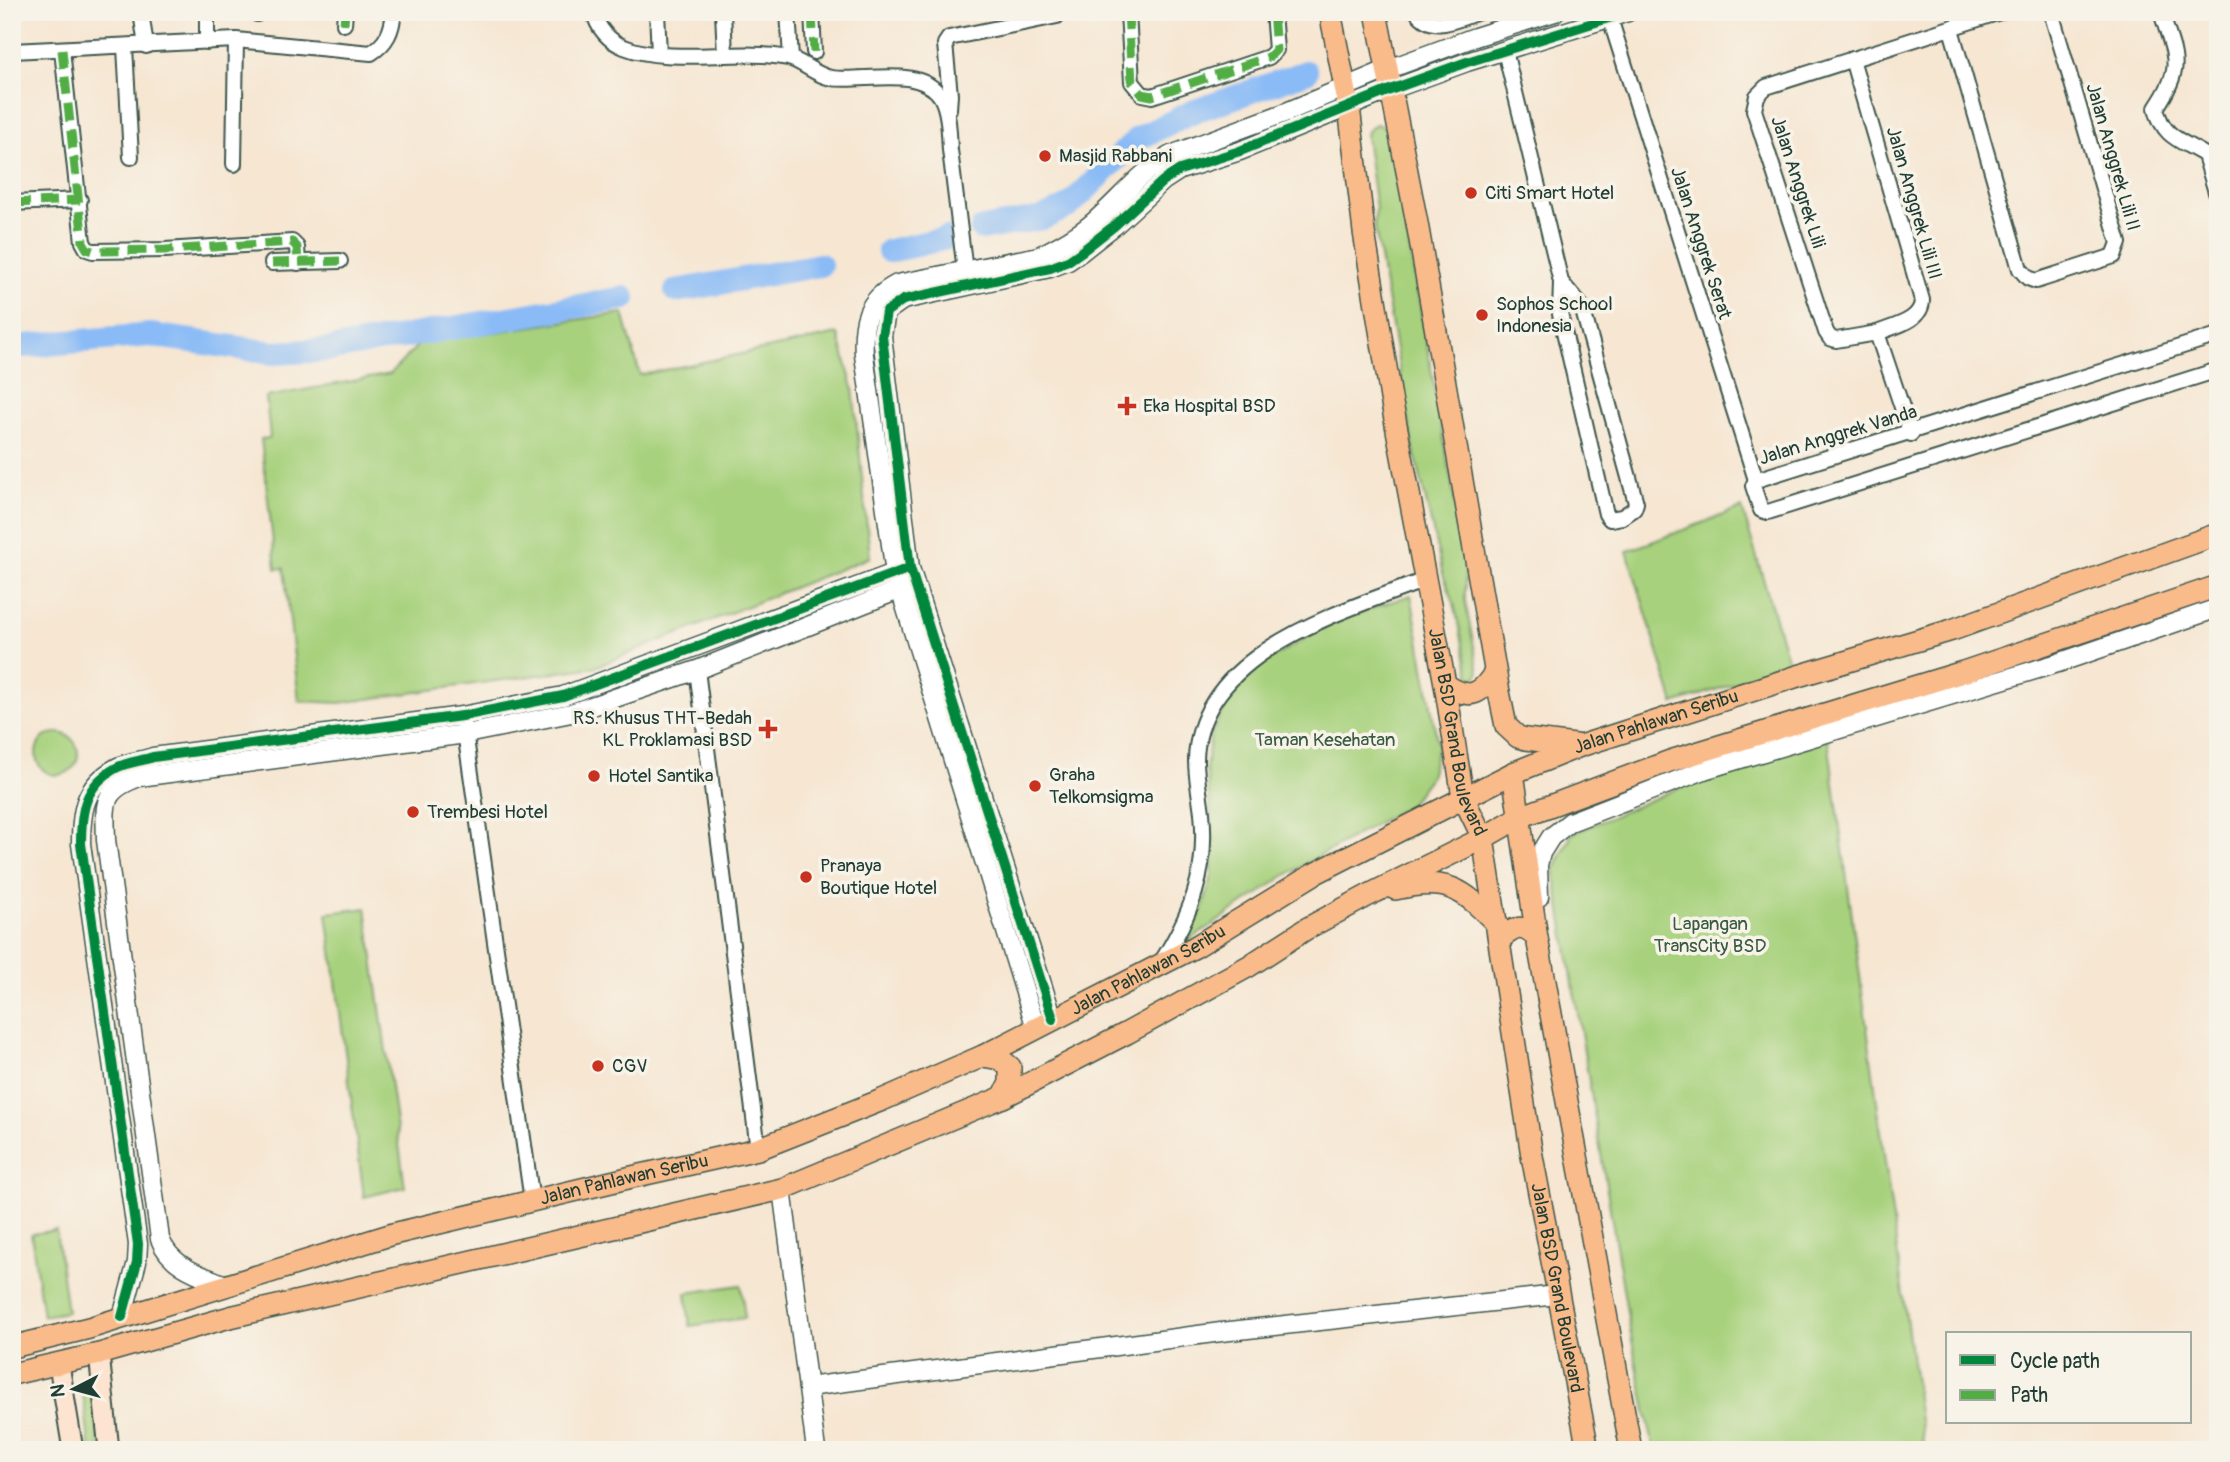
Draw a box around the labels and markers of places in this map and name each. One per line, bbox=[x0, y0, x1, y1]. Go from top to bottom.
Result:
place label: Masjid Rabbani bbox=[1059, 144, 1172, 168]
marker: Masjid Rabbani bbox=[1037, 148, 1053, 164]
place label: Citi Smart Hotel bbox=[1485, 181, 1614, 205]
marker: Citi Smart Hotel bbox=[1463, 185, 1479, 201]
place label: Sophos School Indonesia bbox=[1496, 292, 1613, 338]
marker: Sophos School Indonesia bbox=[1474, 307, 1490, 323]
place label: Eka Hospital BSD bbox=[1143, 394, 1276, 418]
marker: Eka Hospital BSD bbox=[1117, 396, 1137, 416]
place label: RS. Khusus THT-Bedah KL Proklamasi BSD bbox=[573, 706, 752, 752]
marker: RS. Khusus THT-Bedah KL Proklamasi BSD bbox=[758, 719, 778, 739]
place label: Graha Telkomsigma bbox=[1049, 763, 1154, 809]
place label: Hotel Santika bbox=[608, 764, 714, 788]
marker: Hotel Santika bbox=[586, 768, 602, 784]
marker: Graha Telkomsigma bbox=[1027, 778, 1043, 794]
place label: Trembesi Hotel bbox=[427, 800, 548, 824]
marker: Trembesi Hotel bbox=[405, 804, 421, 820]
place label: Pranaya Boutique Hotel bbox=[820, 854, 937, 900]
marker: Pranaya Boutique Hotel bbox=[798, 869, 814, 885]
place label: CGV bbox=[612, 1054, 648, 1078]
marker: CGV bbox=[590, 1058, 606, 1074]

